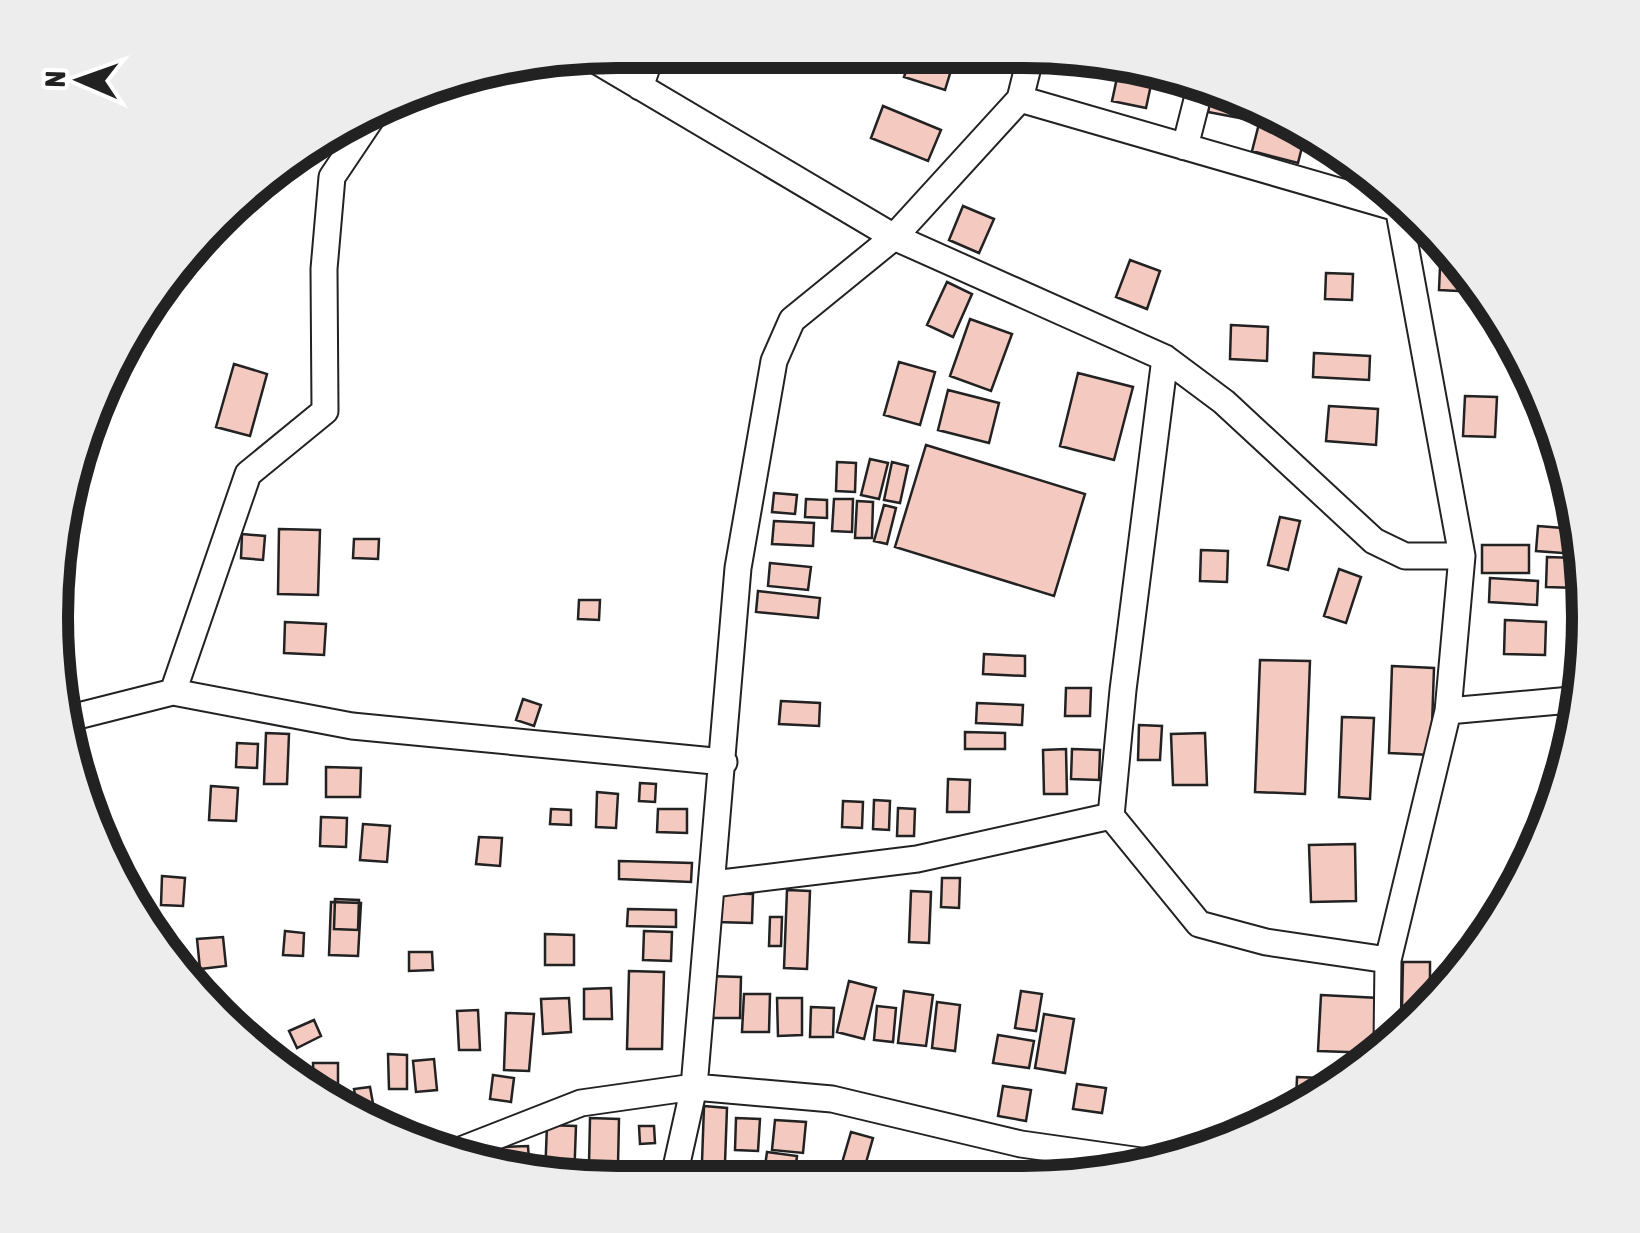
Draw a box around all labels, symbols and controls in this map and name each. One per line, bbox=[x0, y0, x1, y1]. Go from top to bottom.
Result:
north arrow bbox=[30, 30, 130, 130]
text: N bbox=[39, 70, 71, 88]

